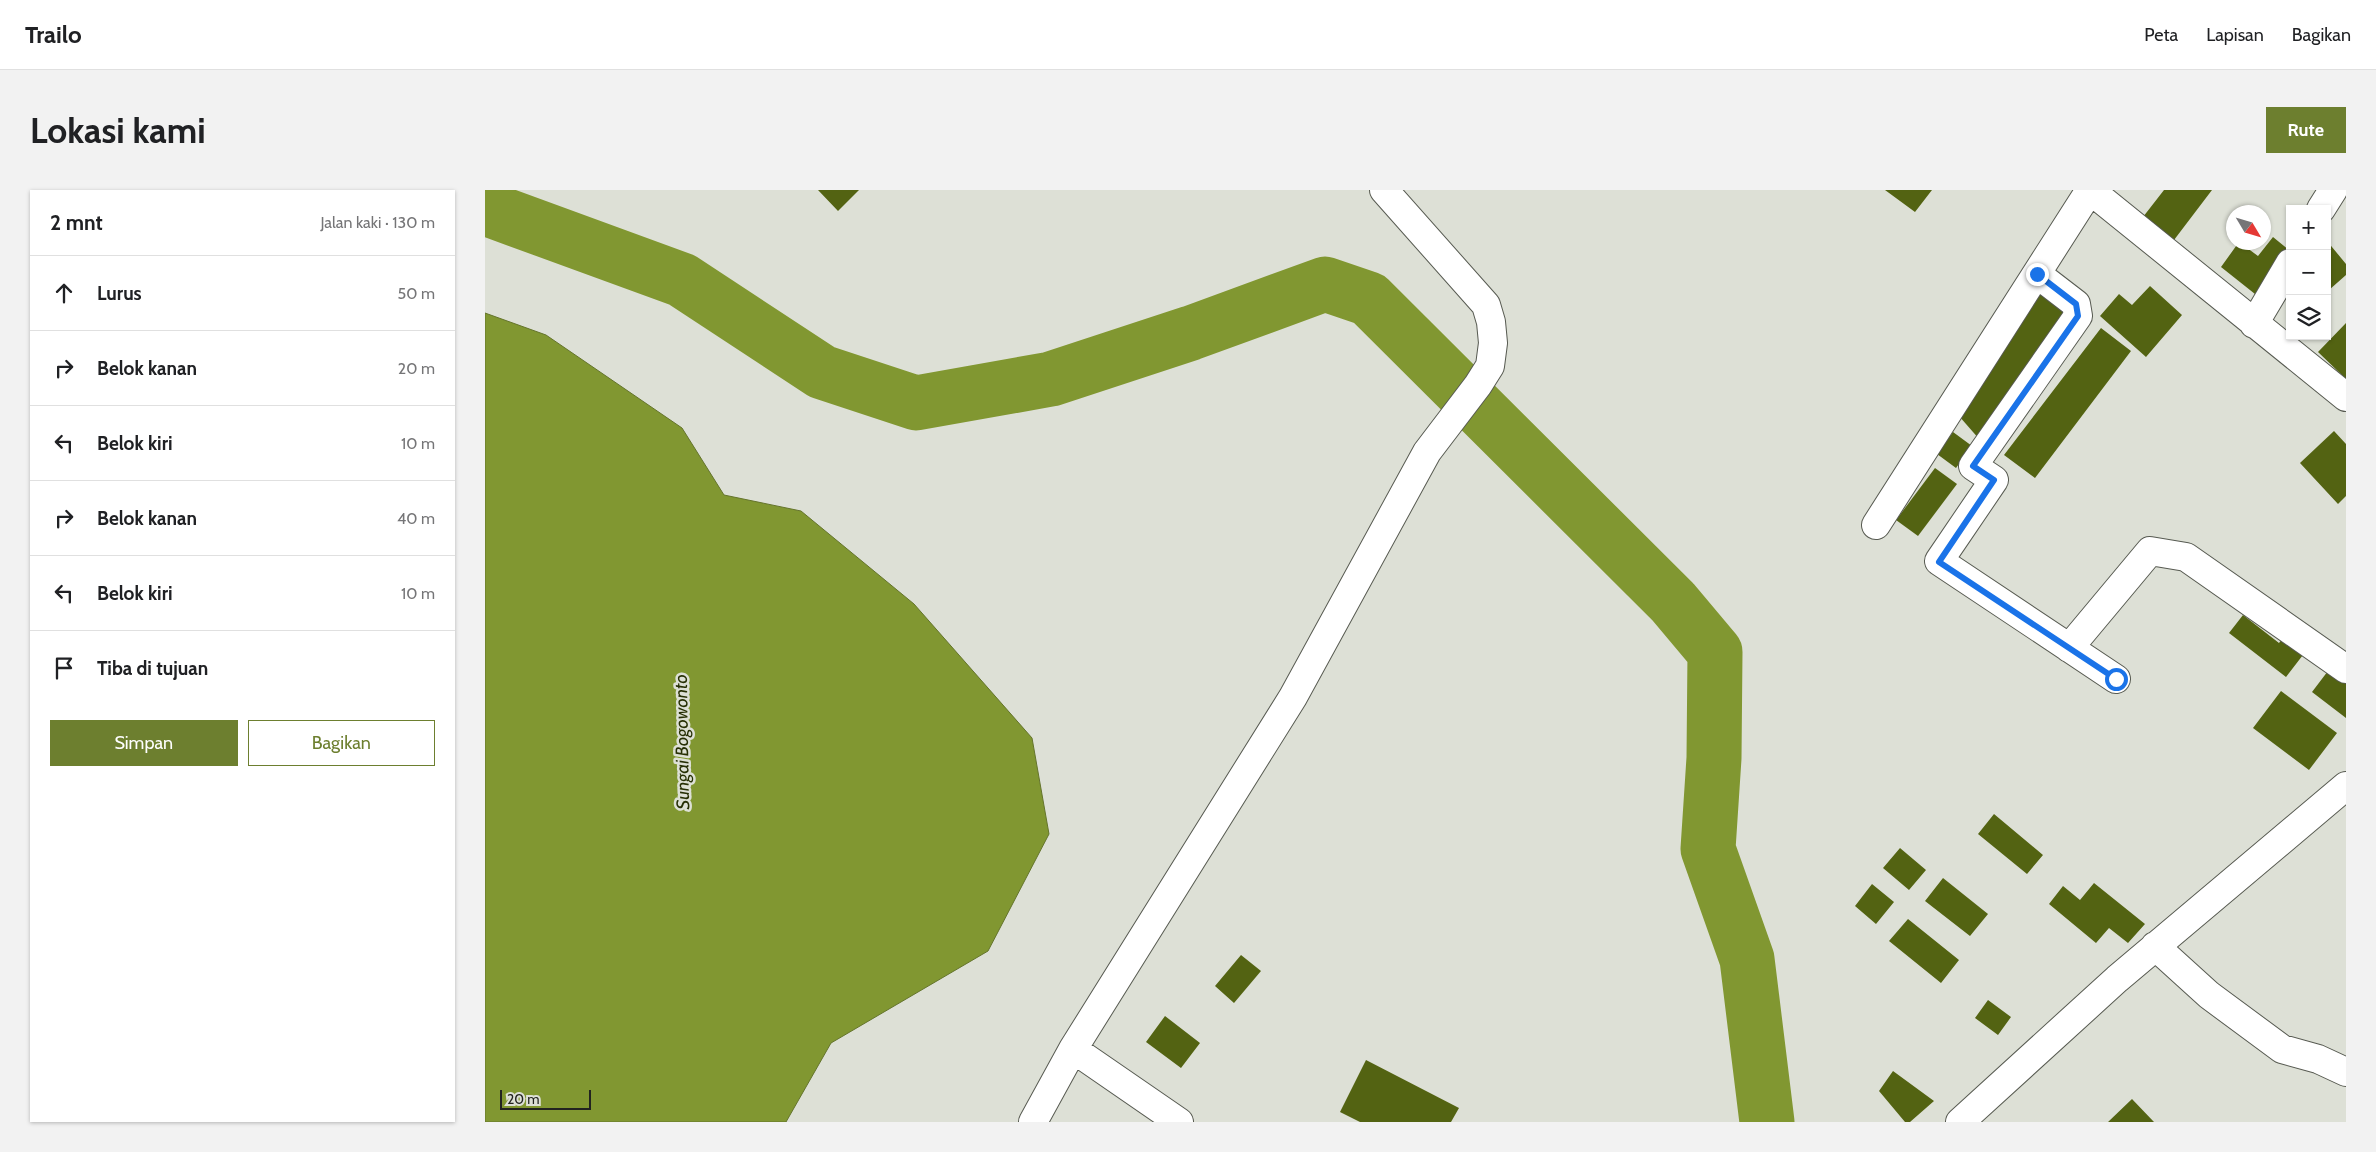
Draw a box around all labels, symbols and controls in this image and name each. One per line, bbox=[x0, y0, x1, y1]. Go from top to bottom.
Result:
text: Trailo bbox=[25, 20, 82, 49]
text: Peta bbox=[2144, 24, 2178, 46]
text: Lapisan bbox=[2206, 24, 2264, 46]
text: Bagikan bbox=[2292, 24, 2351, 46]
button: Rute bbox=[2266, 107, 2346, 153]
text: Lokasi kami bbox=[30, 109, 206, 152]
north arrow bbox=[2226, 205, 2271, 250]
map controls bbox=[2286, 205, 2331, 340]
button: + bbox=[2286, 205, 2331, 250]
text: 2 mnt bbox=[50, 210, 103, 235]
text: Jalan kaki · 130 m bbox=[320, 213, 435, 232]
button: − bbox=[2286, 250, 2331, 295]
route end bbox=[2026, 263, 2049, 286]
icon: ahead bbox=[50, 279, 78, 307]
text: Lurus bbox=[97, 282, 142, 305]
text: 50 m bbox=[398, 284, 435, 303]
button: layers bbox=[2286, 295, 2331, 340]
icon: right bbox=[50, 354, 78, 382]
text: Belok kanan bbox=[97, 357, 197, 380]
text: 20 m bbox=[398, 359, 435, 378]
icon: left bbox=[50, 429, 78, 457]
text: Belok kiri bbox=[97, 432, 173, 455]
text: 10 m bbox=[401, 434, 435, 453]
icon: right bbox=[50, 504, 78, 532]
text: Belok kanan bbox=[97, 507, 197, 530]
text: 40 m bbox=[397, 509, 435, 528]
icon: left bbox=[50, 579, 78, 607]
text: Belok kiri bbox=[97, 582, 173, 605]
text: 10 m bbox=[401, 584, 435, 603]
icon: arrive bbox=[50, 654, 78, 682]
text: Tiba di tujuan bbox=[97, 657, 208, 680]
route start bbox=[2105, 668, 2128, 691]
water label: Sungai Bogowonto bbox=[670, 674, 694, 810]
button: Simpan bbox=[50, 720, 238, 766]
button: Bagikan bbox=[248, 720, 435, 766]
scale bar bbox=[500, 1087, 591, 1110]
text: 20 m bbox=[507, 1090, 540, 1108]

